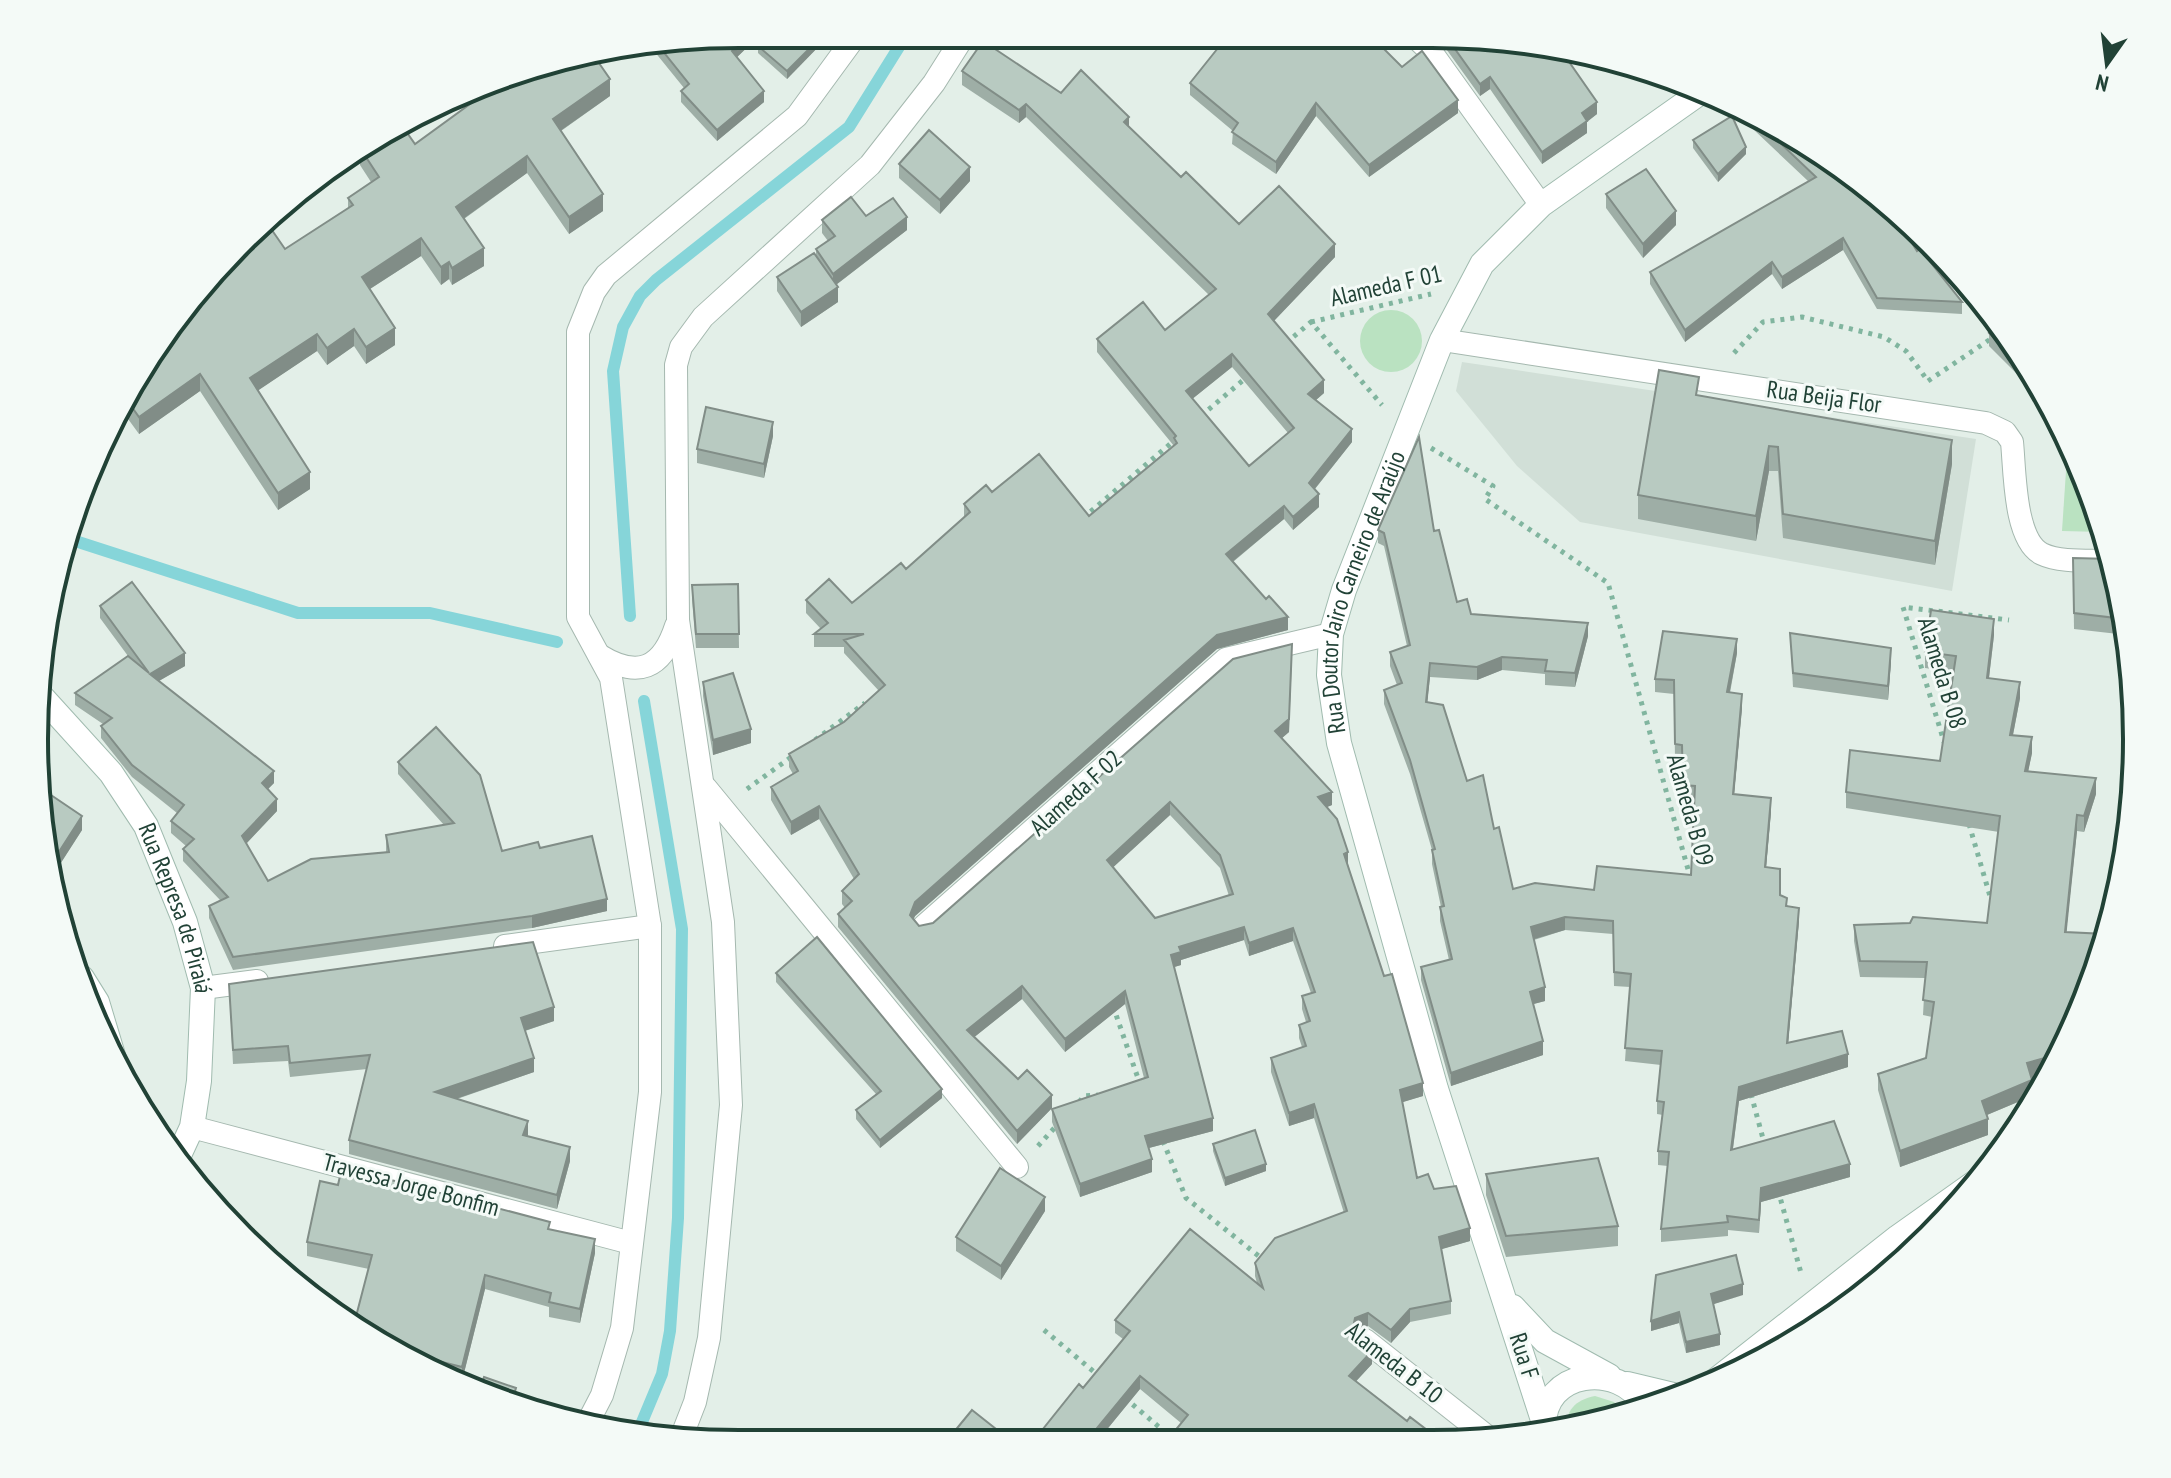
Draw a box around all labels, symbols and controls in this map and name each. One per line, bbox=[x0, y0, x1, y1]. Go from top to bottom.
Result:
north arrow bbox=[2067, 24, 2147, 104]
text: N bbox=[2093, 68, 2111, 98]
street label: Alameda F 01 bbox=[1327, 258, 1445, 313]
street label: Rua Beija Flor bbox=[1765, 373, 1884, 420]
street label: Rua Doutor Jairo Carneiro de Araújo bbox=[1313, 446, 1412, 736]
street label: Alameda B 08 bbox=[1911, 613, 1974, 732]
street label: Alameda F 02 bbox=[1023, 743, 1128, 842]
street label: Alameda B 09 bbox=[1660, 750, 1721, 869]
street label: Rua Represa de Piraiá bbox=[131, 818, 219, 994]
street label: Travessa Jorge Bonfim bbox=[319, 1146, 503, 1223]
street label: Alameda B 10 bbox=[1339, 1315, 1449, 1410]
street label: Rua F bbox=[1503, 1329, 1546, 1383]

